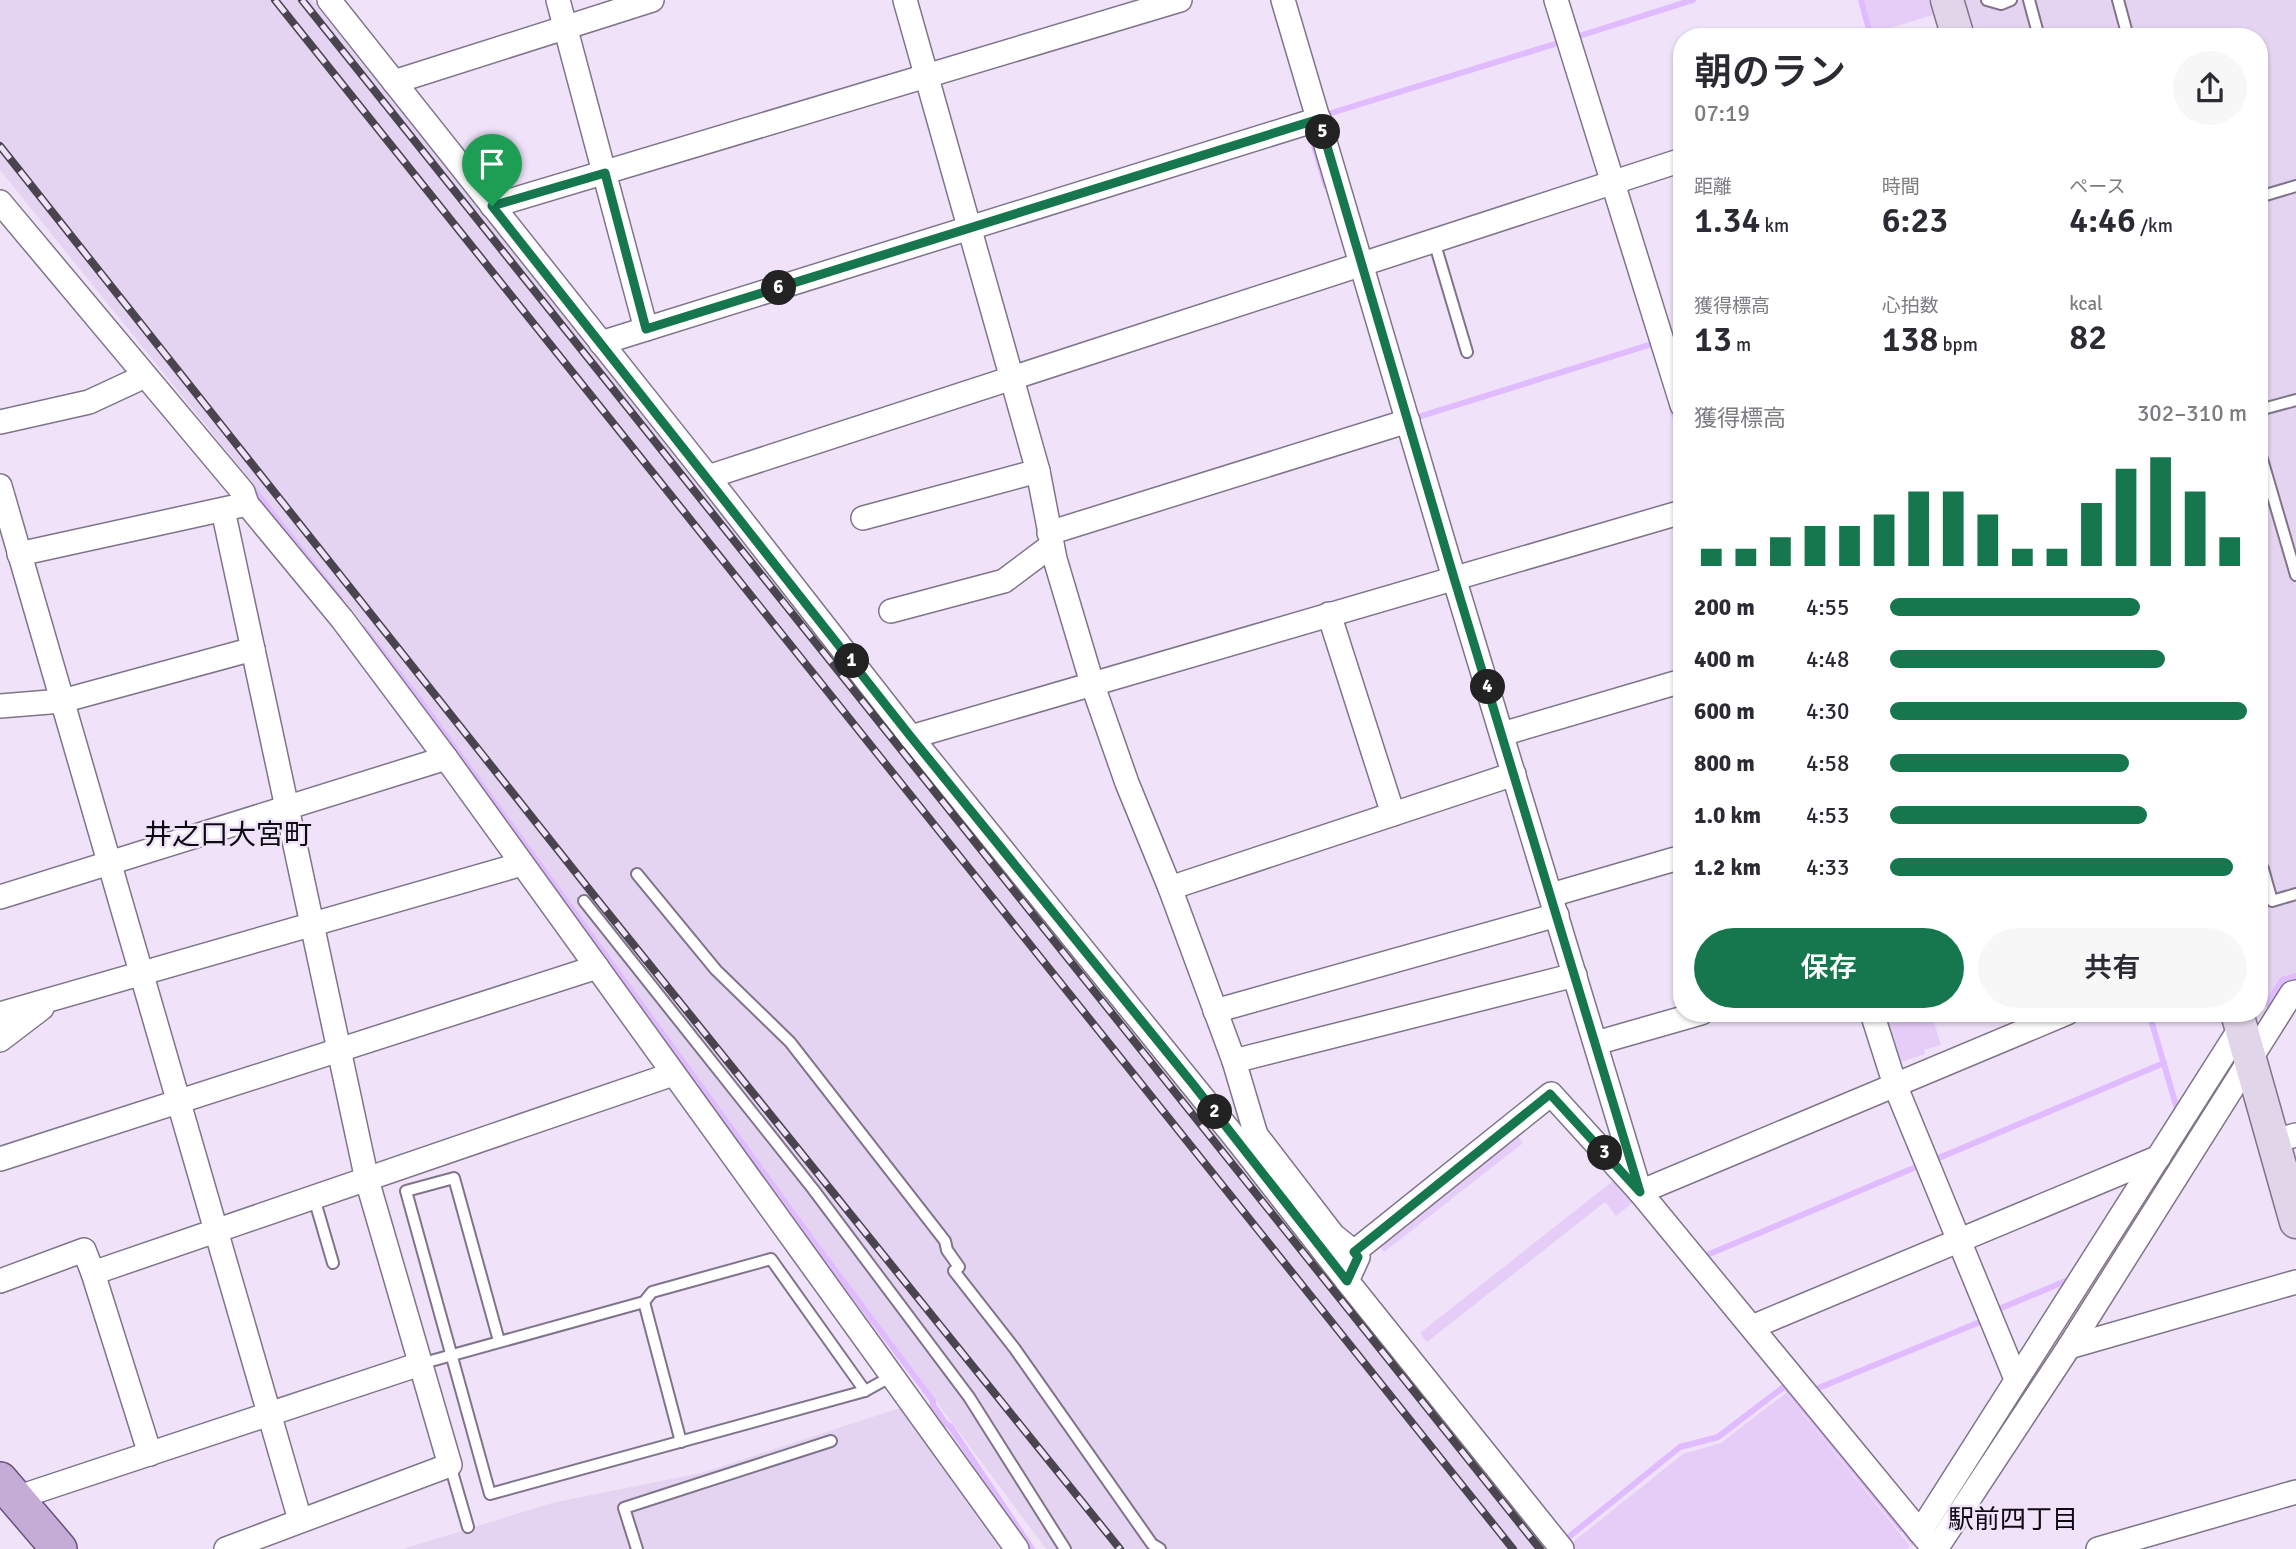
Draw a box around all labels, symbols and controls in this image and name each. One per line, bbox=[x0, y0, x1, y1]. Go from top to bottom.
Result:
text: 朝のラン bbox=[1694, 49, 1846, 96]
button: share bbox=[2173, 51, 2247, 125]
text: 07:19 bbox=[1694, 99, 1750, 128]
pin: 5 bbox=[1306, 114, 1340, 150]
text: 5 bbox=[1317, 119, 1328, 143]
pin bbox=[462, 134, 522, 206]
icon: arrive bbox=[473, 145, 511, 183]
text: 距離 bbox=[1694, 175, 1732, 199]
text: 時間 bbox=[1882, 175, 1920, 199]
text: ペース bbox=[2069, 175, 2125, 199]
text: 1.34 bbox=[1694, 199, 1760, 242]
text: 6:23 bbox=[1882, 199, 1948, 242]
text: 4:46 bbox=[2069, 199, 2136, 242]
text: km bbox=[1760, 214, 1789, 238]
text: /km bbox=[2136, 214, 2173, 238]
pin: 6 bbox=[762, 270, 796, 306]
text: 6 bbox=[773, 275, 784, 299]
text: kcal bbox=[2069, 292, 2103, 316]
text: 獲得標高 bbox=[1694, 294, 1770, 318]
text: 心拍数 bbox=[1882, 294, 1939, 318]
text: 82 bbox=[2069, 316, 2107, 359]
text: 13 bbox=[1694, 318, 1732, 361]
text: 138 bbox=[1882, 318, 1938, 361]
text: m bbox=[1732, 333, 1751, 357]
text: bpm bbox=[1938, 333, 1978, 357]
text: 302–310 m bbox=[2137, 399, 2247, 428]
text: 獲得標高 bbox=[1694, 404, 1786, 433]
text: 200 m bbox=[1694, 593, 1755, 622]
text: 4:55 bbox=[1806, 593, 1849, 622]
pin: 1 bbox=[834, 644, 870, 678]
text: 400 m bbox=[1694, 645, 1755, 674]
text: 4:48 bbox=[1806, 645, 1849, 674]
text: 1 bbox=[846, 648, 857, 672]
pin: 4 bbox=[1470, 670, 1506, 704]
text: 4 bbox=[1482, 674, 1493, 698]
text: 600 m bbox=[1694, 697, 1755, 726]
text: 4:30 bbox=[1806, 697, 1849, 726]
text: 800 m bbox=[1694, 749, 1755, 778]
text: 4:58 bbox=[1806, 749, 1849, 778]
text: 1.0 km bbox=[1694, 801, 1761, 830]
text: 4:53 bbox=[1806, 801, 1849, 830]
district label: 井之口大宮町 bbox=[144, 818, 312, 852]
text: 1.2 km bbox=[1694, 853, 1761, 882]
text: 4:33 bbox=[1806, 853, 1849, 882]
button: 保存 bbox=[1694, 928, 1964, 1008]
button: 共有 bbox=[1978, 928, 2247, 1008]
pin: 2 bbox=[1198, 1094, 1232, 1130]
text: 2 bbox=[1209, 1099, 1220, 1123]
pin: 3 bbox=[1588, 1136, 1622, 1170]
text: 3 bbox=[1599, 1140, 1610, 1164]
district label: 駅前四丁目 bbox=[1948, 1504, 2078, 1536]

